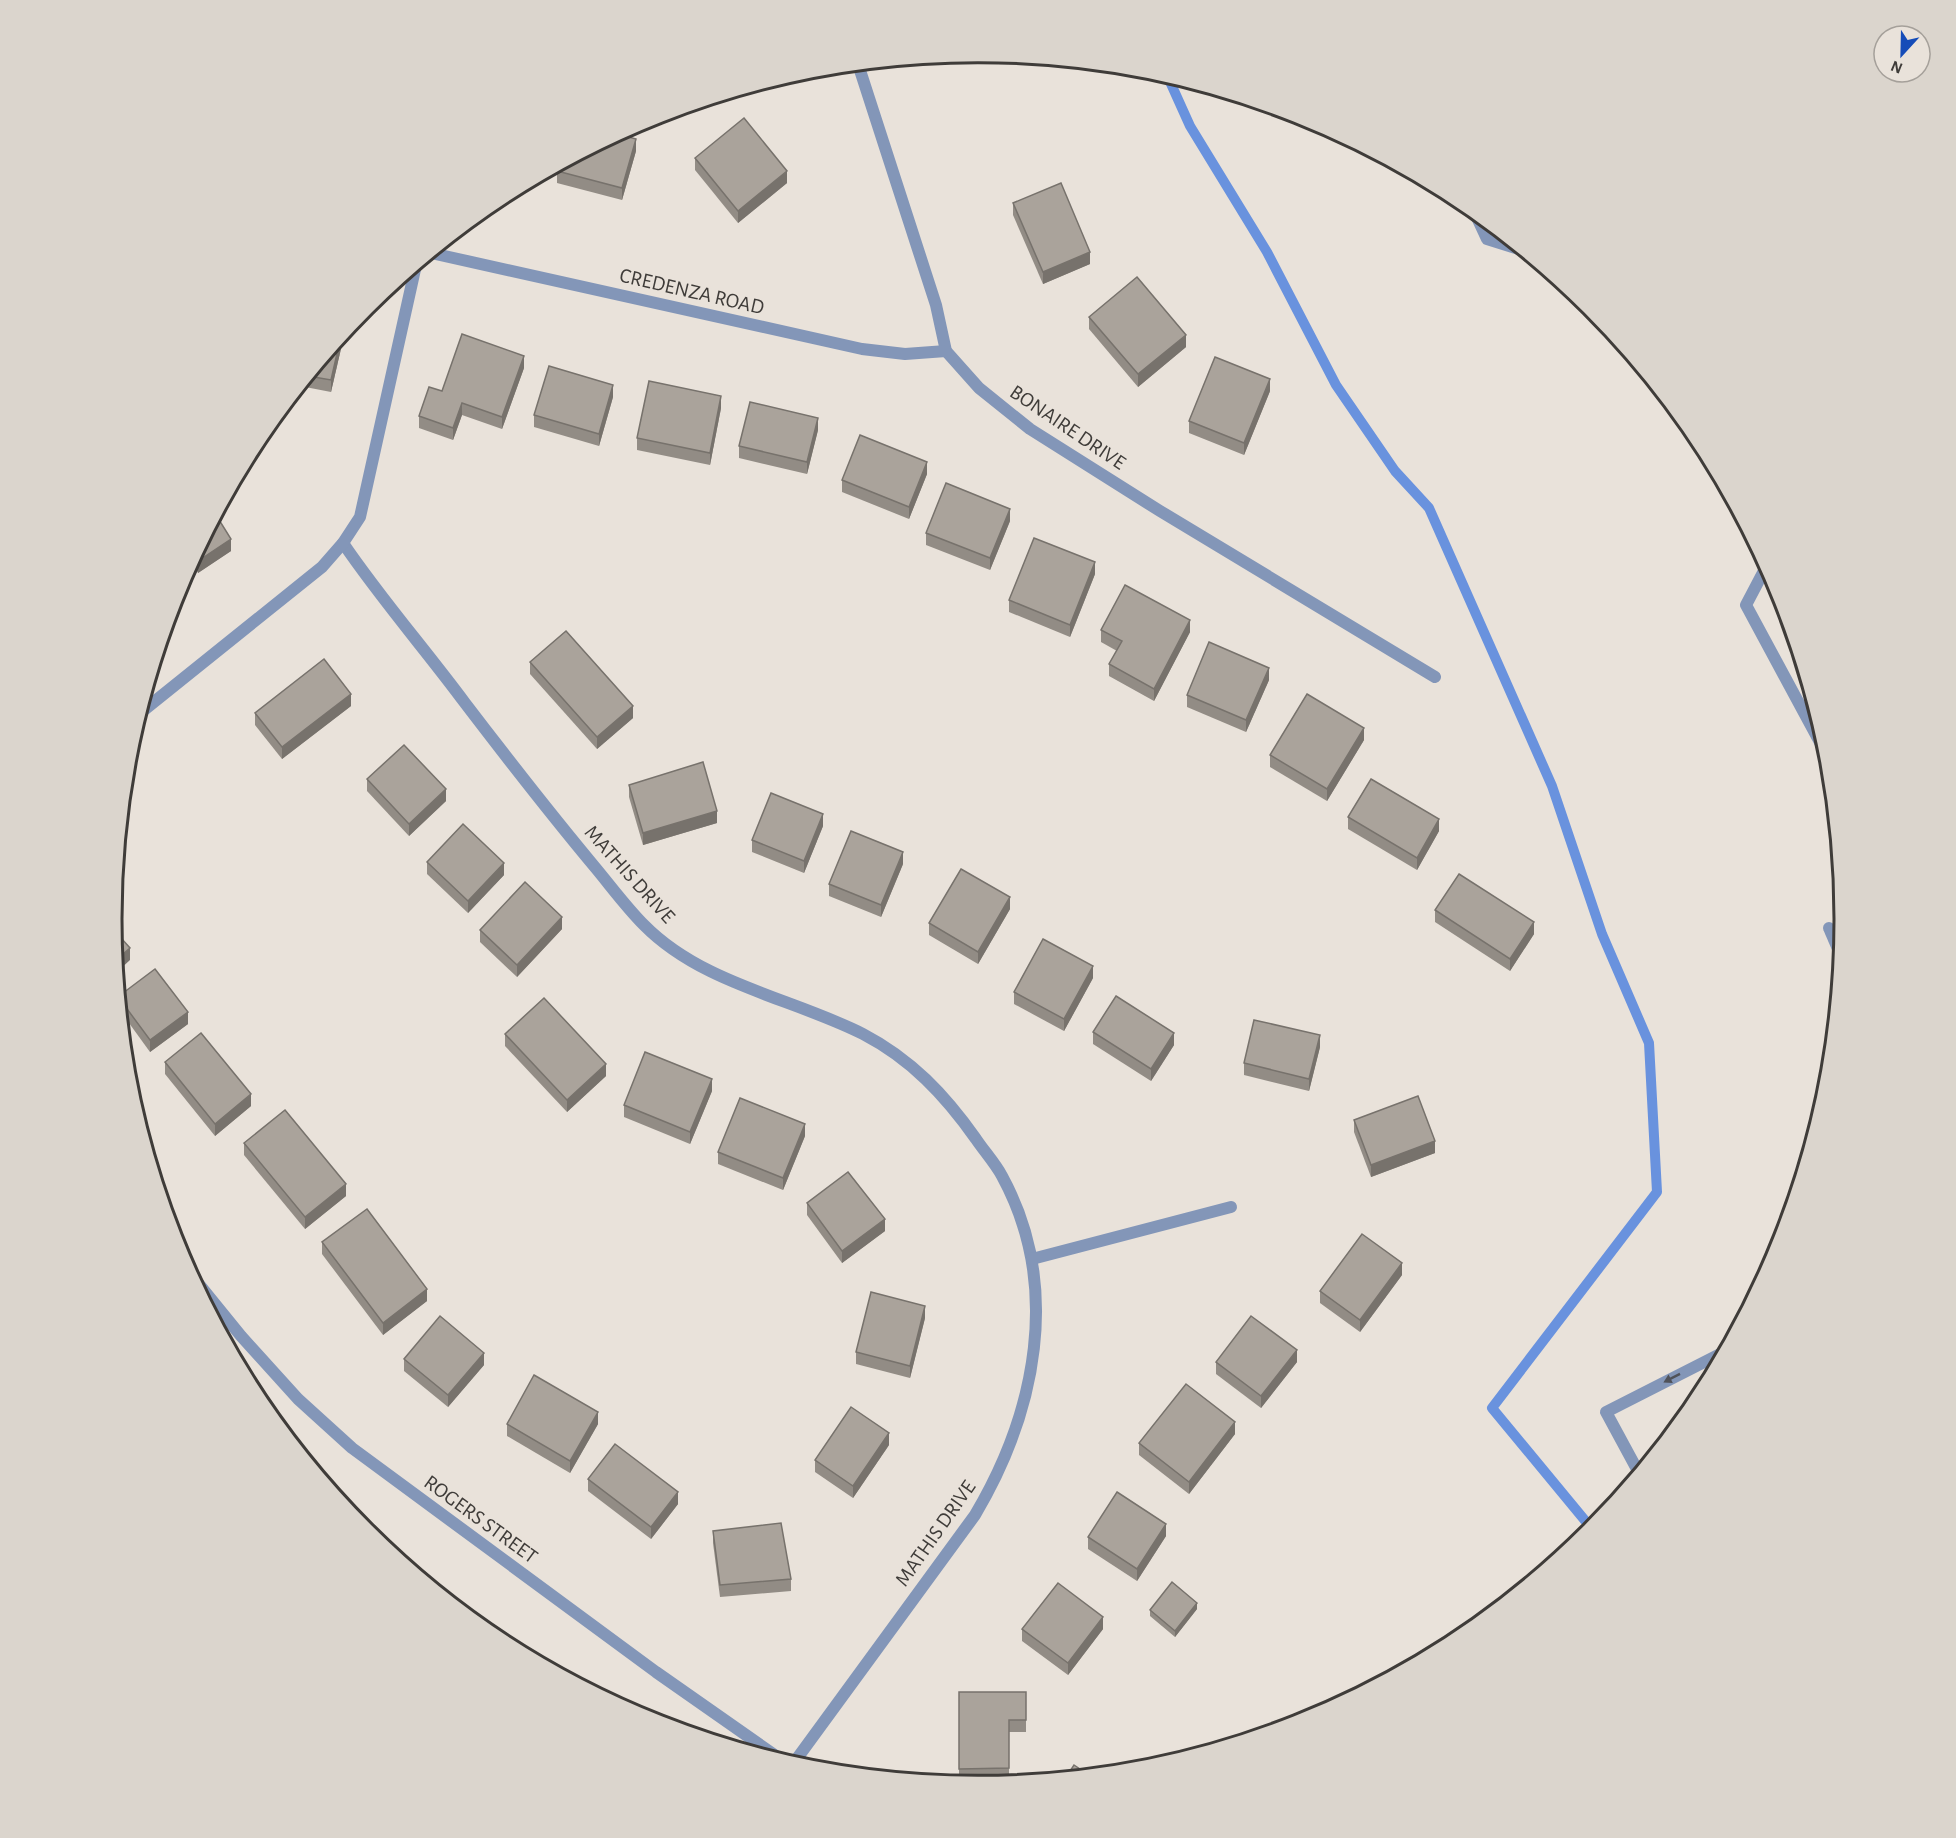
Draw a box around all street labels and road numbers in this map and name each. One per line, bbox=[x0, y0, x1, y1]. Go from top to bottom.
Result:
street label: CREDENZA ROAD bbox=[618, 265, 766, 318]
street label: BONAIRE DRIVE bbox=[1006, 381, 1129, 474]
street label: MATHIS DRIVE bbox=[580, 821, 679, 927]
street label: ROGERS STREET bbox=[420, 1471, 541, 1567]
street label: MATHIS DRIVE bbox=[891, 1477, 979, 1590]

